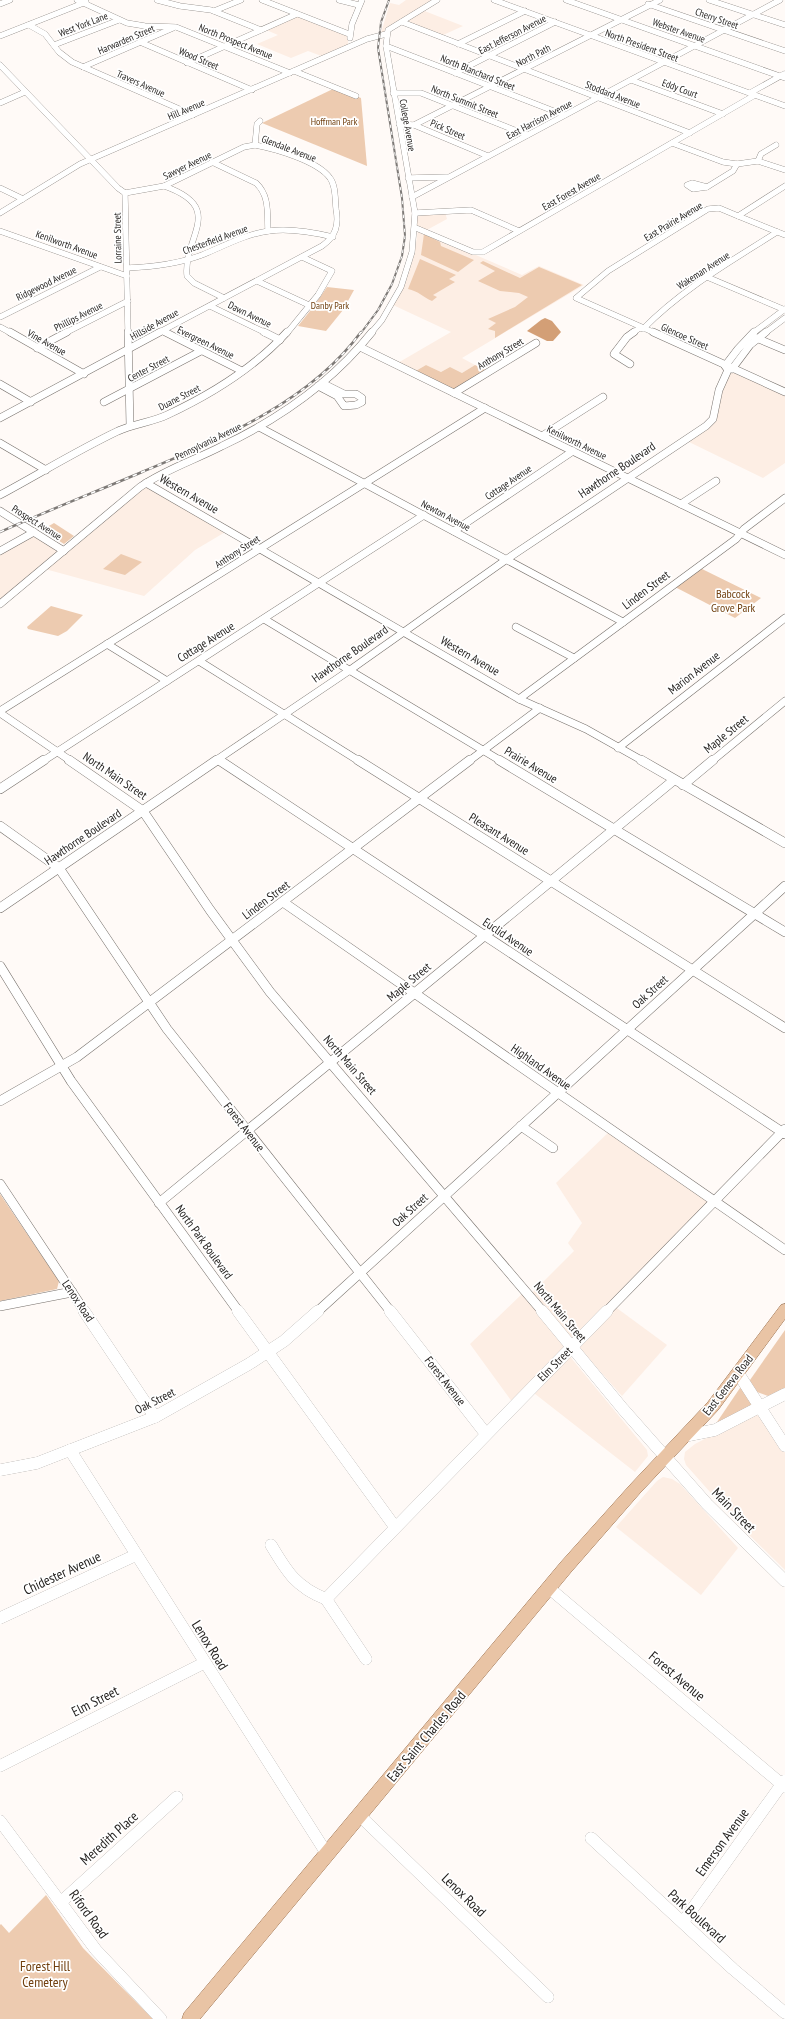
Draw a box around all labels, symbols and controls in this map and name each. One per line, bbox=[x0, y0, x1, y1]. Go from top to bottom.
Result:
street label: Cherry Street bbox=[693, 5, 740, 32]
street label: West York Lane bbox=[57, 9, 110, 40]
street label: East Jefferson Avenue bbox=[476, 12, 548, 57]
street label: Webster Avenue bbox=[651, 15, 707, 46]
street label: North Prospect Avenue bbox=[197, 21, 275, 62]
street label: Harwarden Street bbox=[96, 22, 157, 57]
street label: North President Street bbox=[603, 26, 680, 65]
street label: North Path bbox=[514, 41, 553, 70]
street label: Wood Street bbox=[177, 44, 221, 73]
street label: North Blanchard Street bbox=[439, 52, 517, 93]
street label: Travers Avenue bbox=[115, 67, 167, 100]
street label: Eddy Court bbox=[660, 76, 700, 101]
street label: Stoddard Avenue bbox=[583, 78, 642, 111]
street label: North Summit Street bbox=[429, 82, 501, 121]
street label: Hill Avenue bbox=[166, 96, 207, 123]
street label: East Harrison Avenue bbox=[504, 97, 574, 142]
street label: College Avenue bbox=[397, 98, 419, 152]
park label: Hoffman Park bbox=[311, 115, 357, 128]
street label: Pick Street bbox=[428, 116, 467, 143]
street label: Glendale Avenue bbox=[260, 132, 318, 165]
street label: Sawyer Avenue bbox=[161, 148, 213, 183]
street label: East Forest Avenue bbox=[540, 170, 603, 213]
street label: East Prairie Avenue bbox=[642, 199, 705, 244]
street label: Lorraine Street bbox=[111, 212, 124, 264]
street label: Chesterfield Avenue bbox=[181, 222, 250, 257]
street label: Kenilworth Avenue bbox=[34, 227, 100, 262]
street label: Wakeman Avenue bbox=[674, 249, 732, 292]
street label: Ridgewood Avenue bbox=[14, 263, 79, 304]
street label: Dawn Avenue bbox=[226, 298, 274, 331]
street label: Phillips Avenue bbox=[52, 299, 105, 334]
park label: Danby Park bbox=[311, 299, 349, 312]
street label: Hillside Avenue bbox=[128, 306, 181, 343]
street label: Glencoe Street bbox=[659, 320, 711, 353]
street label: Evergreen Avenue bbox=[175, 323, 236, 362]
street label: Vine Avenue bbox=[24, 326, 68, 358]
street label: Anthony Street bbox=[475, 335, 526, 372]
street label: Center Street bbox=[125, 352, 171, 385]
street label: Duane Street bbox=[156, 381, 202, 413]
street label: Pennsylvania Avenue bbox=[173, 420, 244, 463]
street label: Kenilworth Avenue bbox=[545, 422, 609, 463]
street label: Hawthorne Boulevard bbox=[575, 438, 658, 501]
street label: Cottage Avenue bbox=[482, 462, 534, 503]
street label: Western Avenue bbox=[157, 471, 222, 517]
street label: Newton Avenue bbox=[419, 497, 473, 534]
street label: Prospect Avenue bbox=[9, 502, 64, 543]
street label: Anthony Street bbox=[212, 532, 263, 571]
street label: Linden Street bbox=[619, 566, 673, 612]
park label: Babcock Grove Park bbox=[711, 586, 755, 615]
street label: Cottage Avenue bbox=[174, 618, 237, 665]
street label: Hawthorne Boulevard bbox=[309, 622, 391, 685]
street label: Western Avenue bbox=[438, 633, 503, 679]
street label: Marion Avenue bbox=[665, 648, 723, 697]
street label: Maple Street bbox=[700, 711, 751, 756]
street label: Prairie Avenue bbox=[502, 743, 561, 786]
street label: North Main Street bbox=[80, 749, 151, 803]
street label: Hawthorne Boulevard bbox=[41, 805, 124, 868]
street label: Pleasant Avenue bbox=[466, 809, 532, 858]
street label: Linden Street bbox=[239, 876, 293, 922]
street label: Euclid Avenue bbox=[480, 914, 536, 959]
street label: Maple Street bbox=[384, 958, 434, 1004]
street label: Oak Street bbox=[629, 971, 671, 1012]
street label: North Main Street bbox=[320, 1032, 381, 1098]
street label: Highland Avenue bbox=[508, 1040, 574, 1093]
street label: Forest Avenue bbox=[221, 1099, 268, 1154]
street label: Oak Street bbox=[389, 1189, 431, 1230]
street label: North Park Boulevard bbox=[172, 1202, 236, 1282]
street label: Lenox Road bbox=[59, 1277, 98, 1325]
street label: North Main Street bbox=[531, 1278, 590, 1345]
street label: Elm Street bbox=[534, 1343, 576, 1384]
street label: East Geneva Road bbox=[699, 1351, 756, 1418]
street label: Forest Avenue bbox=[422, 1353, 469, 1408]
street label: Oak Street bbox=[132, 1384, 178, 1417]
street label: Main Street bbox=[708, 1484, 760, 1536]
street label: Chidester Avenue bbox=[20, 1547, 104, 1599]
street label: Lenox Road bbox=[188, 1617, 232, 1673]
street label: Forest Avenue bbox=[645, 1647, 709, 1705]
street label: Elm Street bbox=[68, 1681, 122, 1720]
street label: East Saint Charles Road bbox=[383, 1687, 469, 1785]
street label: Emerson Avenue bbox=[691, 1804, 753, 1880]
street label: Meredith Place bbox=[76, 1807, 142, 1869]
street label: Lenox Road bbox=[438, 1869, 490, 1921]
street label: Park Boulevard bbox=[664, 1885, 730, 1947]
street label: Riford Road bbox=[65, 1886, 113, 1942]
park label: Forest Hill Cemetery bbox=[20, 1957, 71, 1991]

